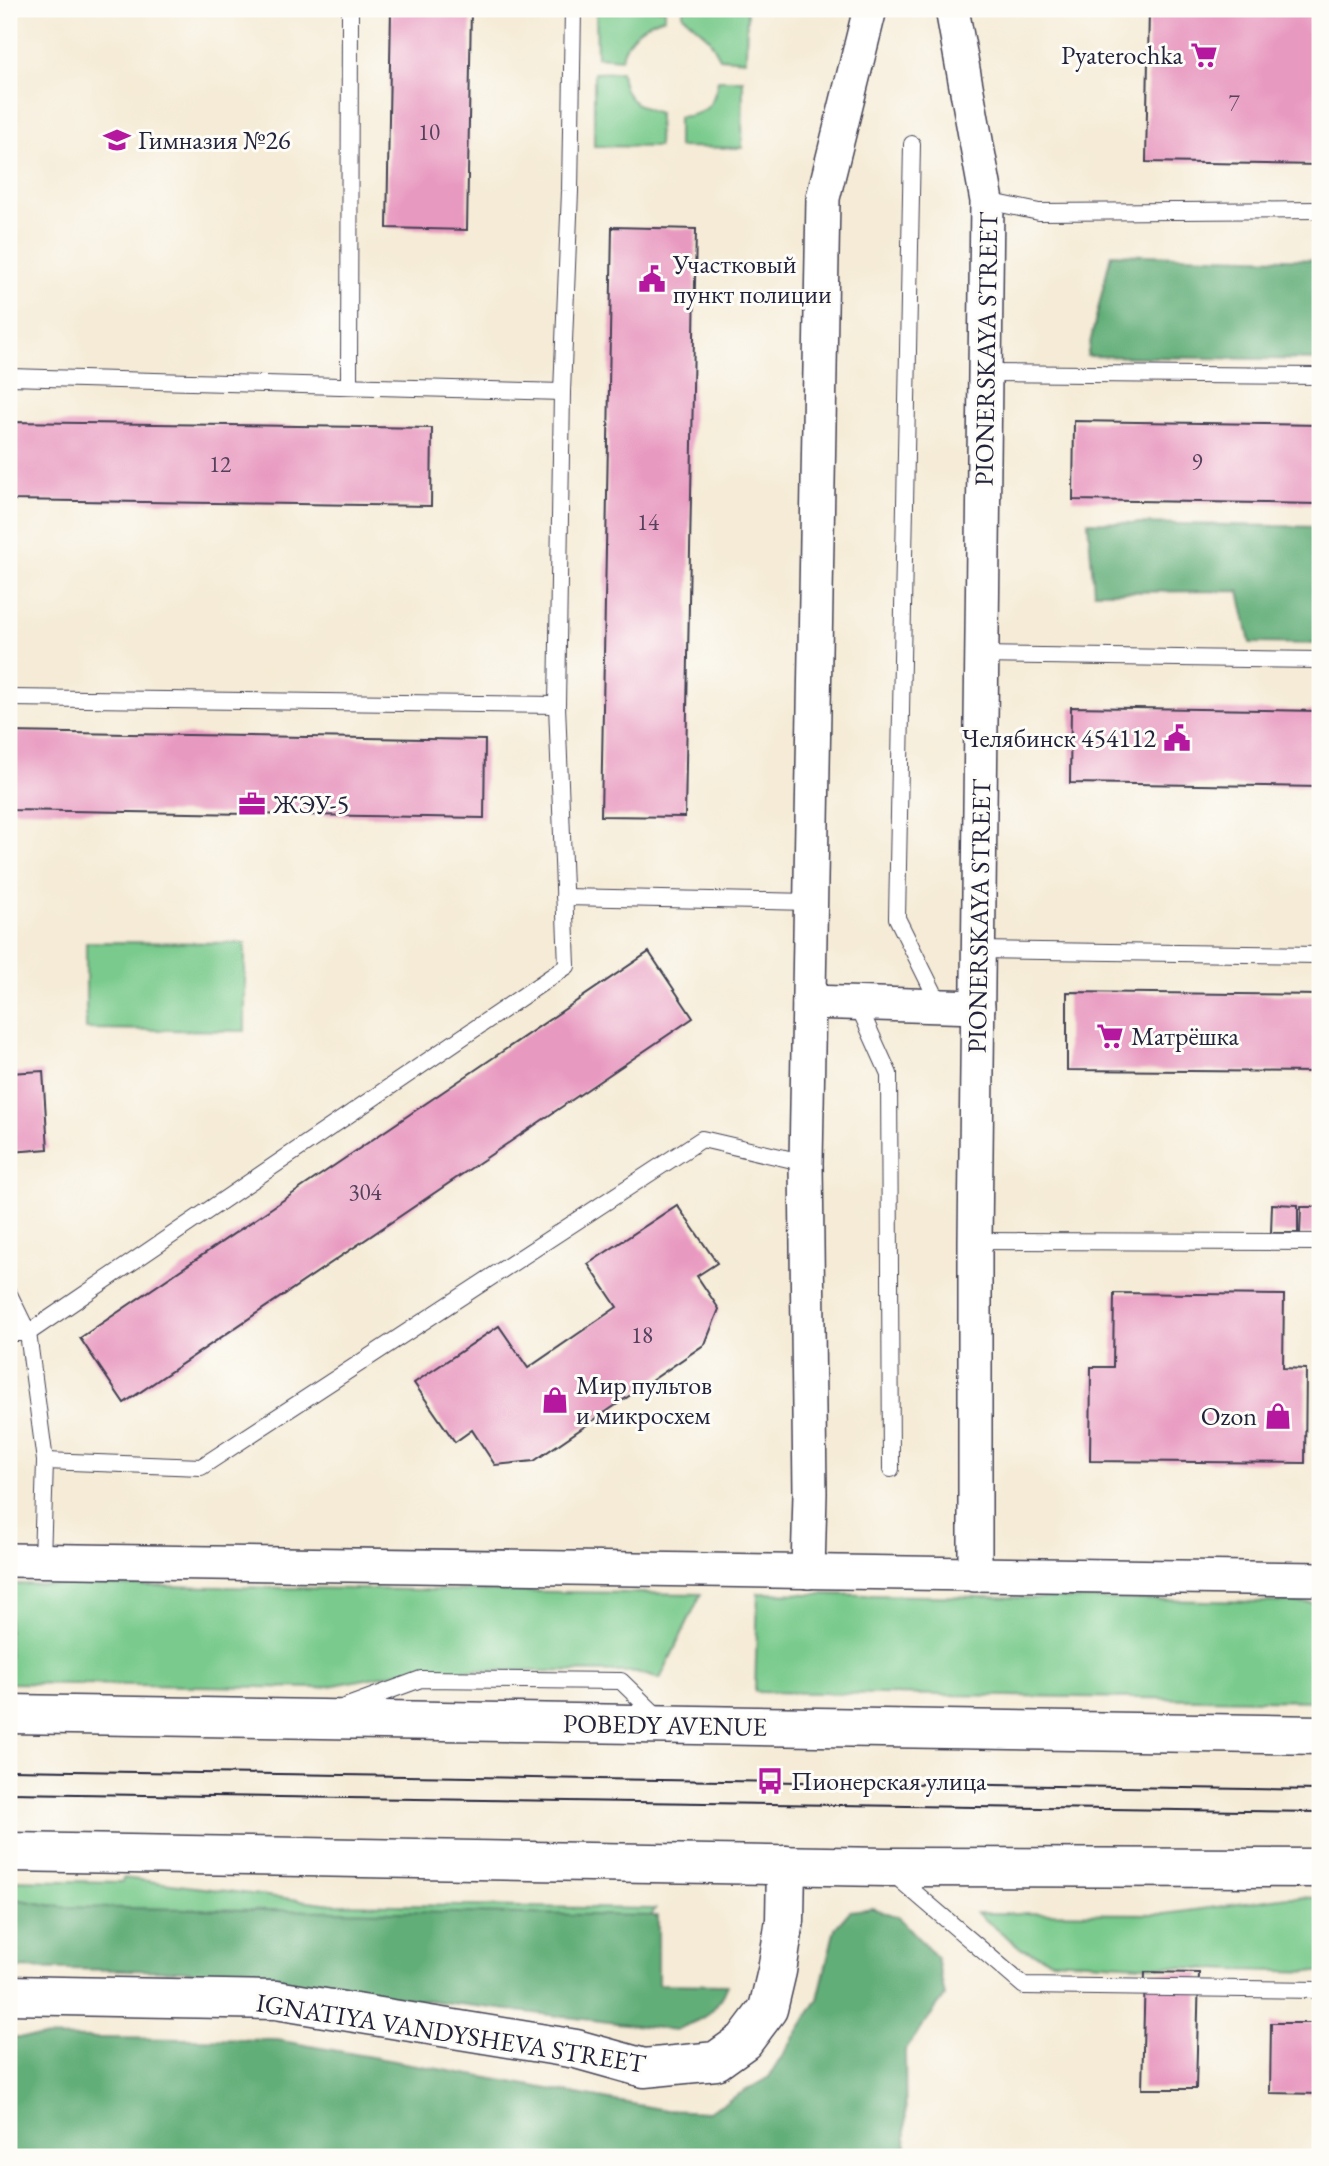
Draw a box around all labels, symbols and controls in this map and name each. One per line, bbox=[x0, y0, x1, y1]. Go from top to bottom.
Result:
place label: Pyaterochka bbox=[1061, 38, 1184, 72]
supermarket icon: Pyaterochka bbox=[1189, 40, 1219, 70]
house number: 7 bbox=[1228, 88, 1240, 118]
house number: 10 bbox=[418, 117, 440, 147]
place label: Гимназия №26 bbox=[138, 123, 290, 157]
school or university icon: Гимназия №26 bbox=[102, 125, 132, 155]
street label: PIONERSKAYA STREET bbox=[967, 211, 1005, 486]
place label: Участковый пункт полиции bbox=[672, 247, 832, 311]
public building icon: Участковый пункт полиции bbox=[637, 264, 667, 294]
house number: 9 bbox=[1191, 447, 1203, 477]
house number: 12 bbox=[209, 449, 231, 479]
house number: 14 bbox=[637, 507, 660, 537]
place label: Челябинск 454112 bbox=[962, 721, 1157, 755]
public building icon: Челябинск 454112 bbox=[1162, 723, 1192, 753]
street label: PIONERSKAYA STREET bbox=[960, 778, 998, 1053]
place label: ЖЭУ-5 bbox=[272, 787, 349, 821]
office icon: ЖЭУ-5 bbox=[237, 789, 267, 819]
place label: Матрёшка bbox=[1131, 1019, 1240, 1053]
supermarket icon: Матрёшка bbox=[1095, 1021, 1125, 1051]
house number: 304 bbox=[348, 1177, 383, 1207]
house number: 18 bbox=[631, 1320, 653, 1350]
place label: Мир пультов и микросхем bbox=[576, 1368, 712, 1432]
shop icon: Мир пультов и микросхем bbox=[540, 1385, 570, 1415]
place label: Ozon bbox=[1201, 1399, 1257, 1433]
shop icon: Ozon bbox=[1263, 1401, 1293, 1431]
street label: POBEDY AVENUE bbox=[563, 1706, 768, 1744]
place label: Пионерская улица bbox=[791, 1764, 987, 1798]
bus stop icon: Пионерская улица bbox=[755, 1766, 785, 1796]
street label: IGNATIYA VANDYSHEVA STREET bbox=[254, 1985, 649, 2081]

